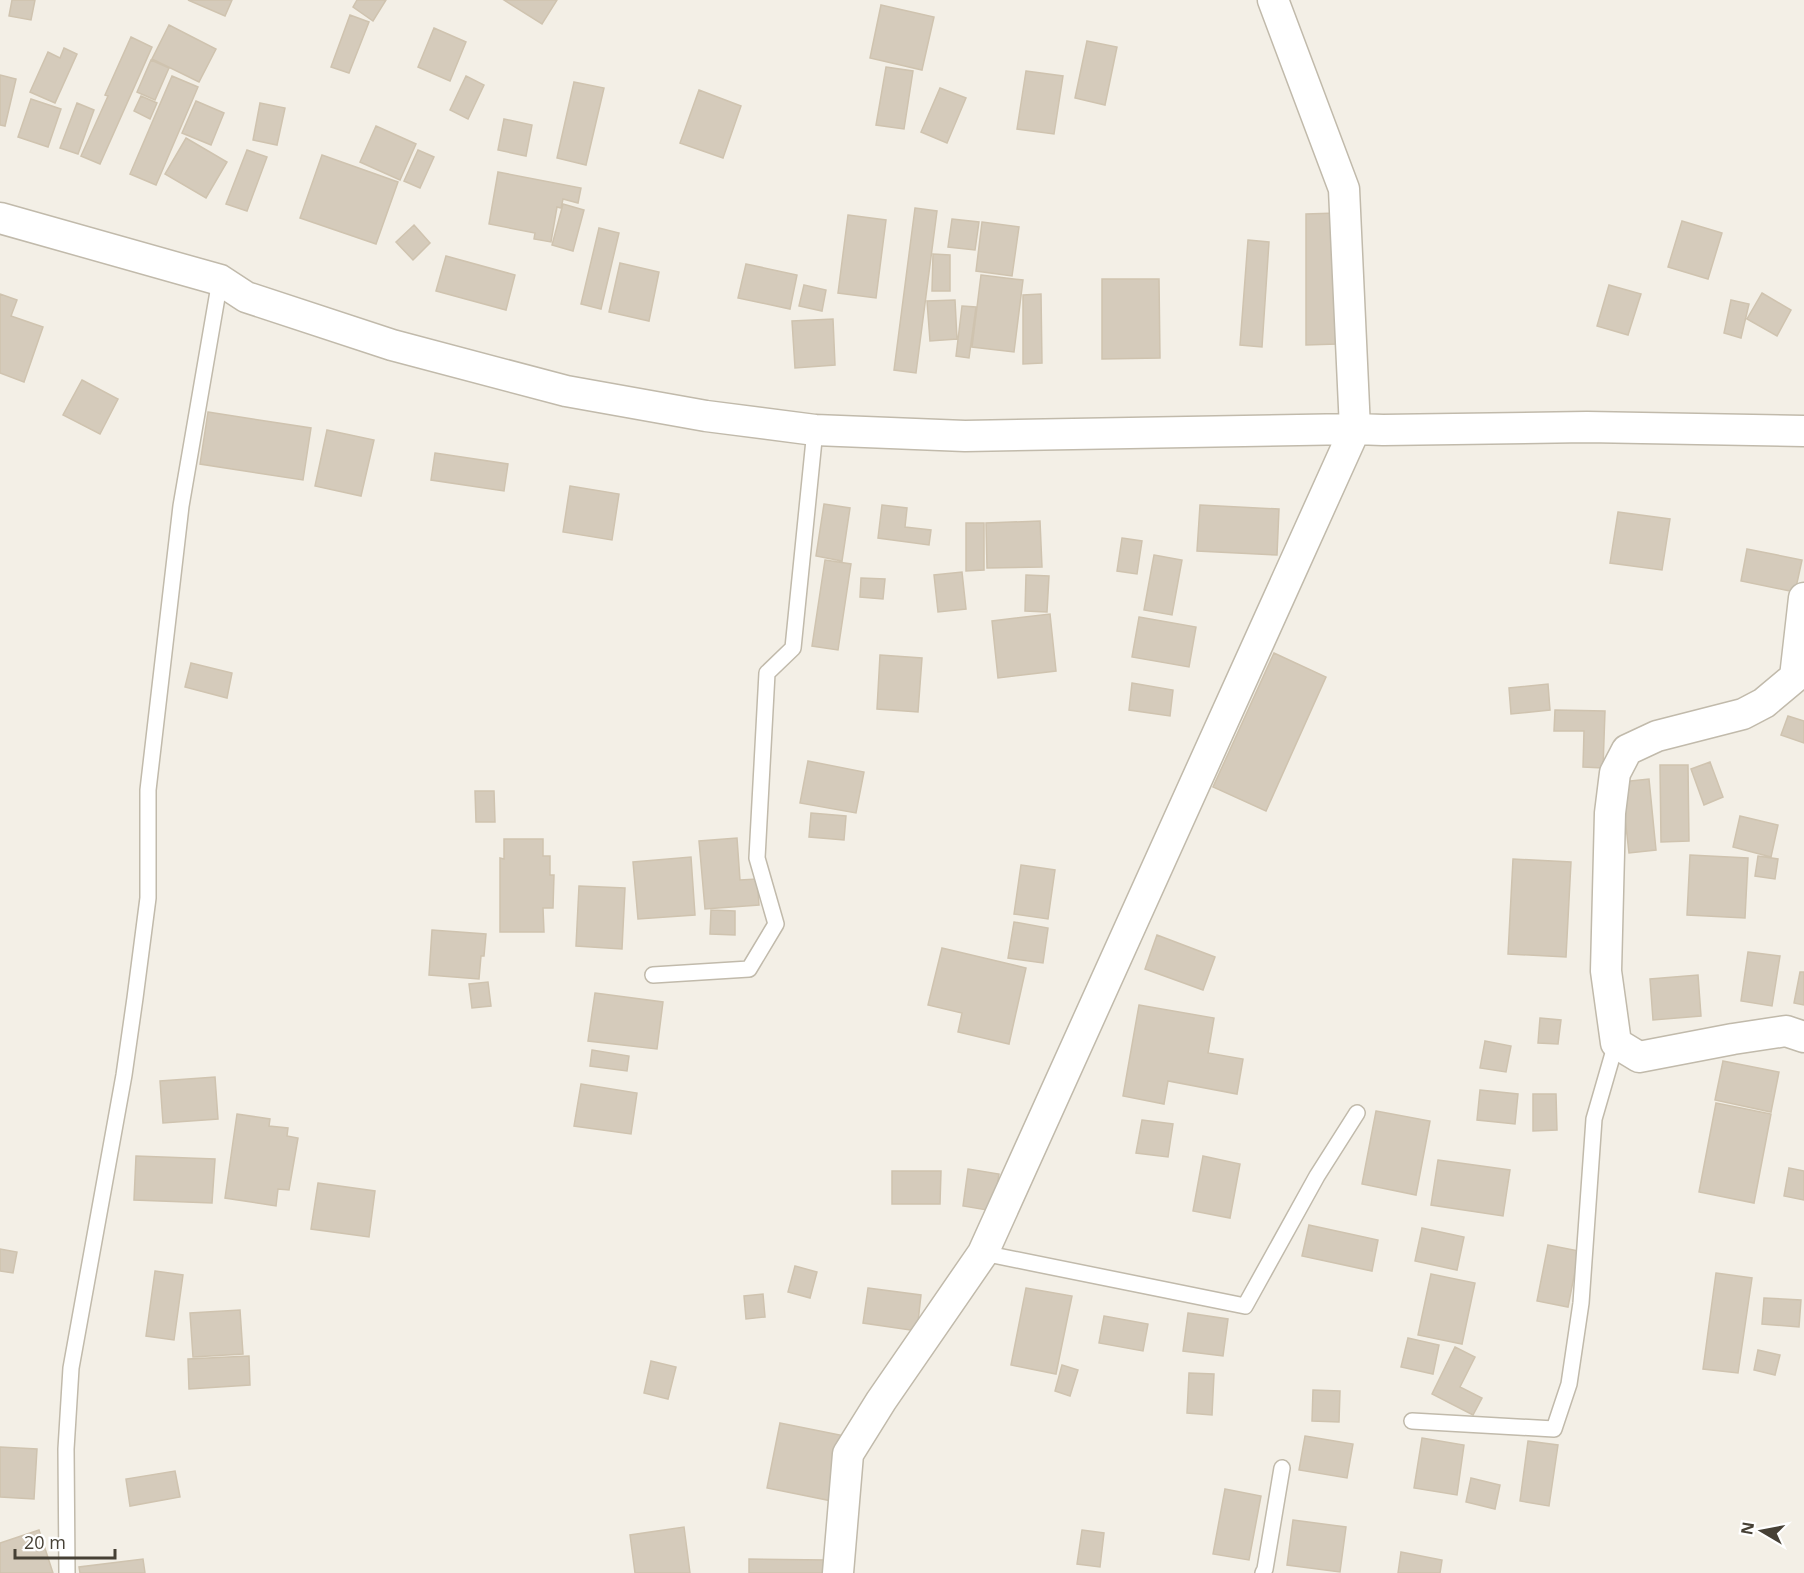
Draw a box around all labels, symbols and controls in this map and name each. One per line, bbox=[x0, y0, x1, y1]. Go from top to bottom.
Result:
north arrow bbox=[1732, 1501, 1792, 1561]
text: N bbox=[1735, 1520, 1759, 1537]
scale bar bbox=[15, 1522, 116, 1560]
text: 20 m bbox=[24, 1530, 66, 1554]

